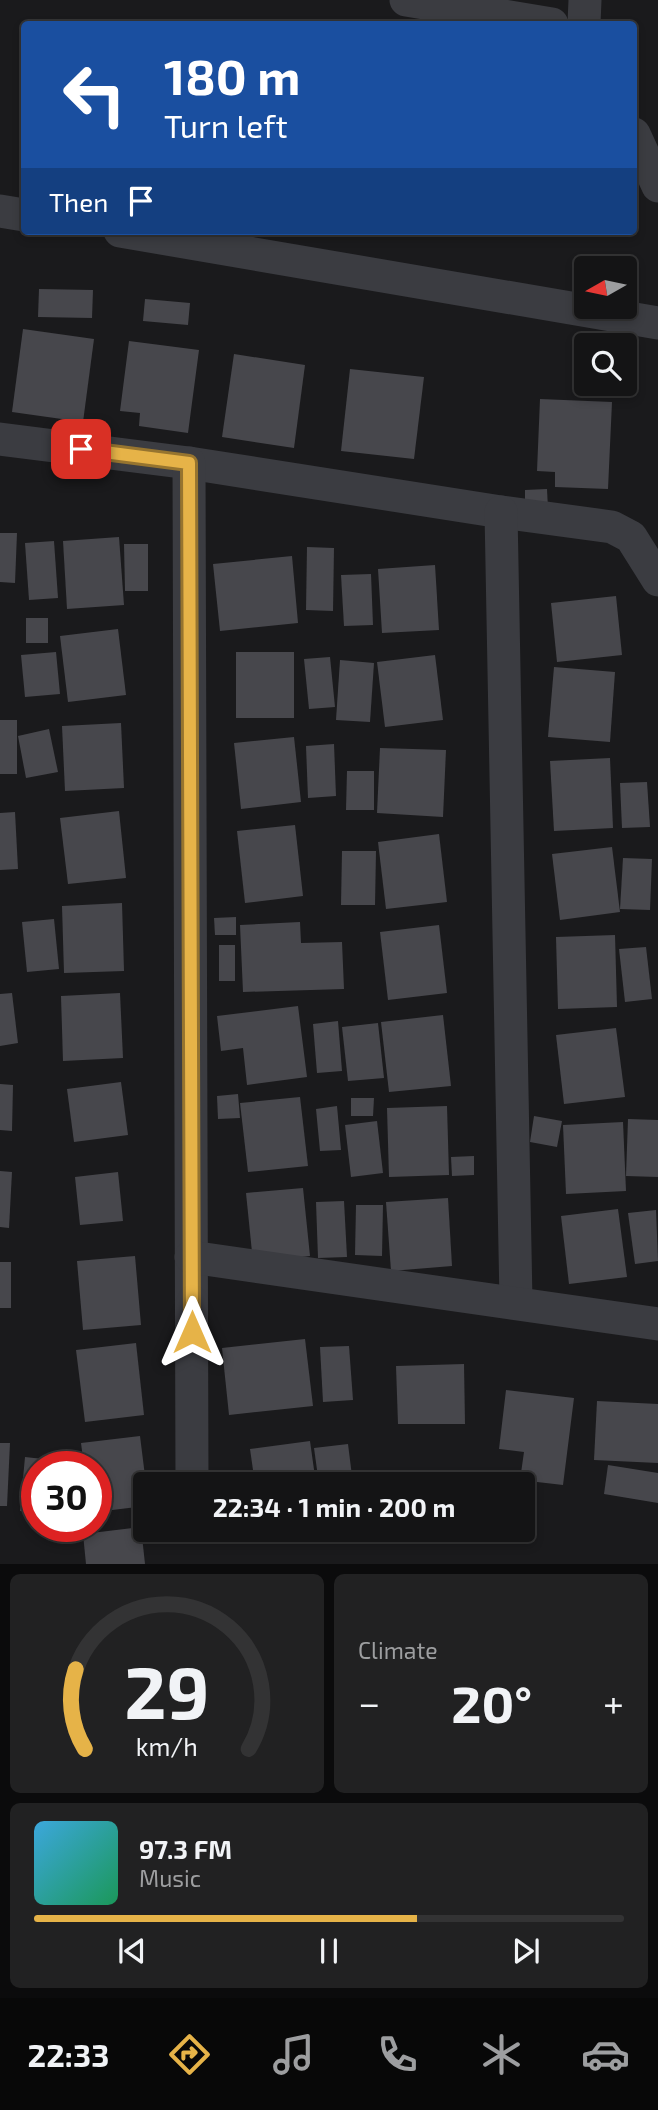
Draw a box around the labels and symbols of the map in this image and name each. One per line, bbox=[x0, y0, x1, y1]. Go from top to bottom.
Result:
north arrow bbox=[574, 256, 637, 318]
pin bbox=[51, 419, 111, 479]
position arrow bbox=[155, 1295, 229, 1369]
speed limit sign: 30 bbox=[21, 1451, 112, 1542]

